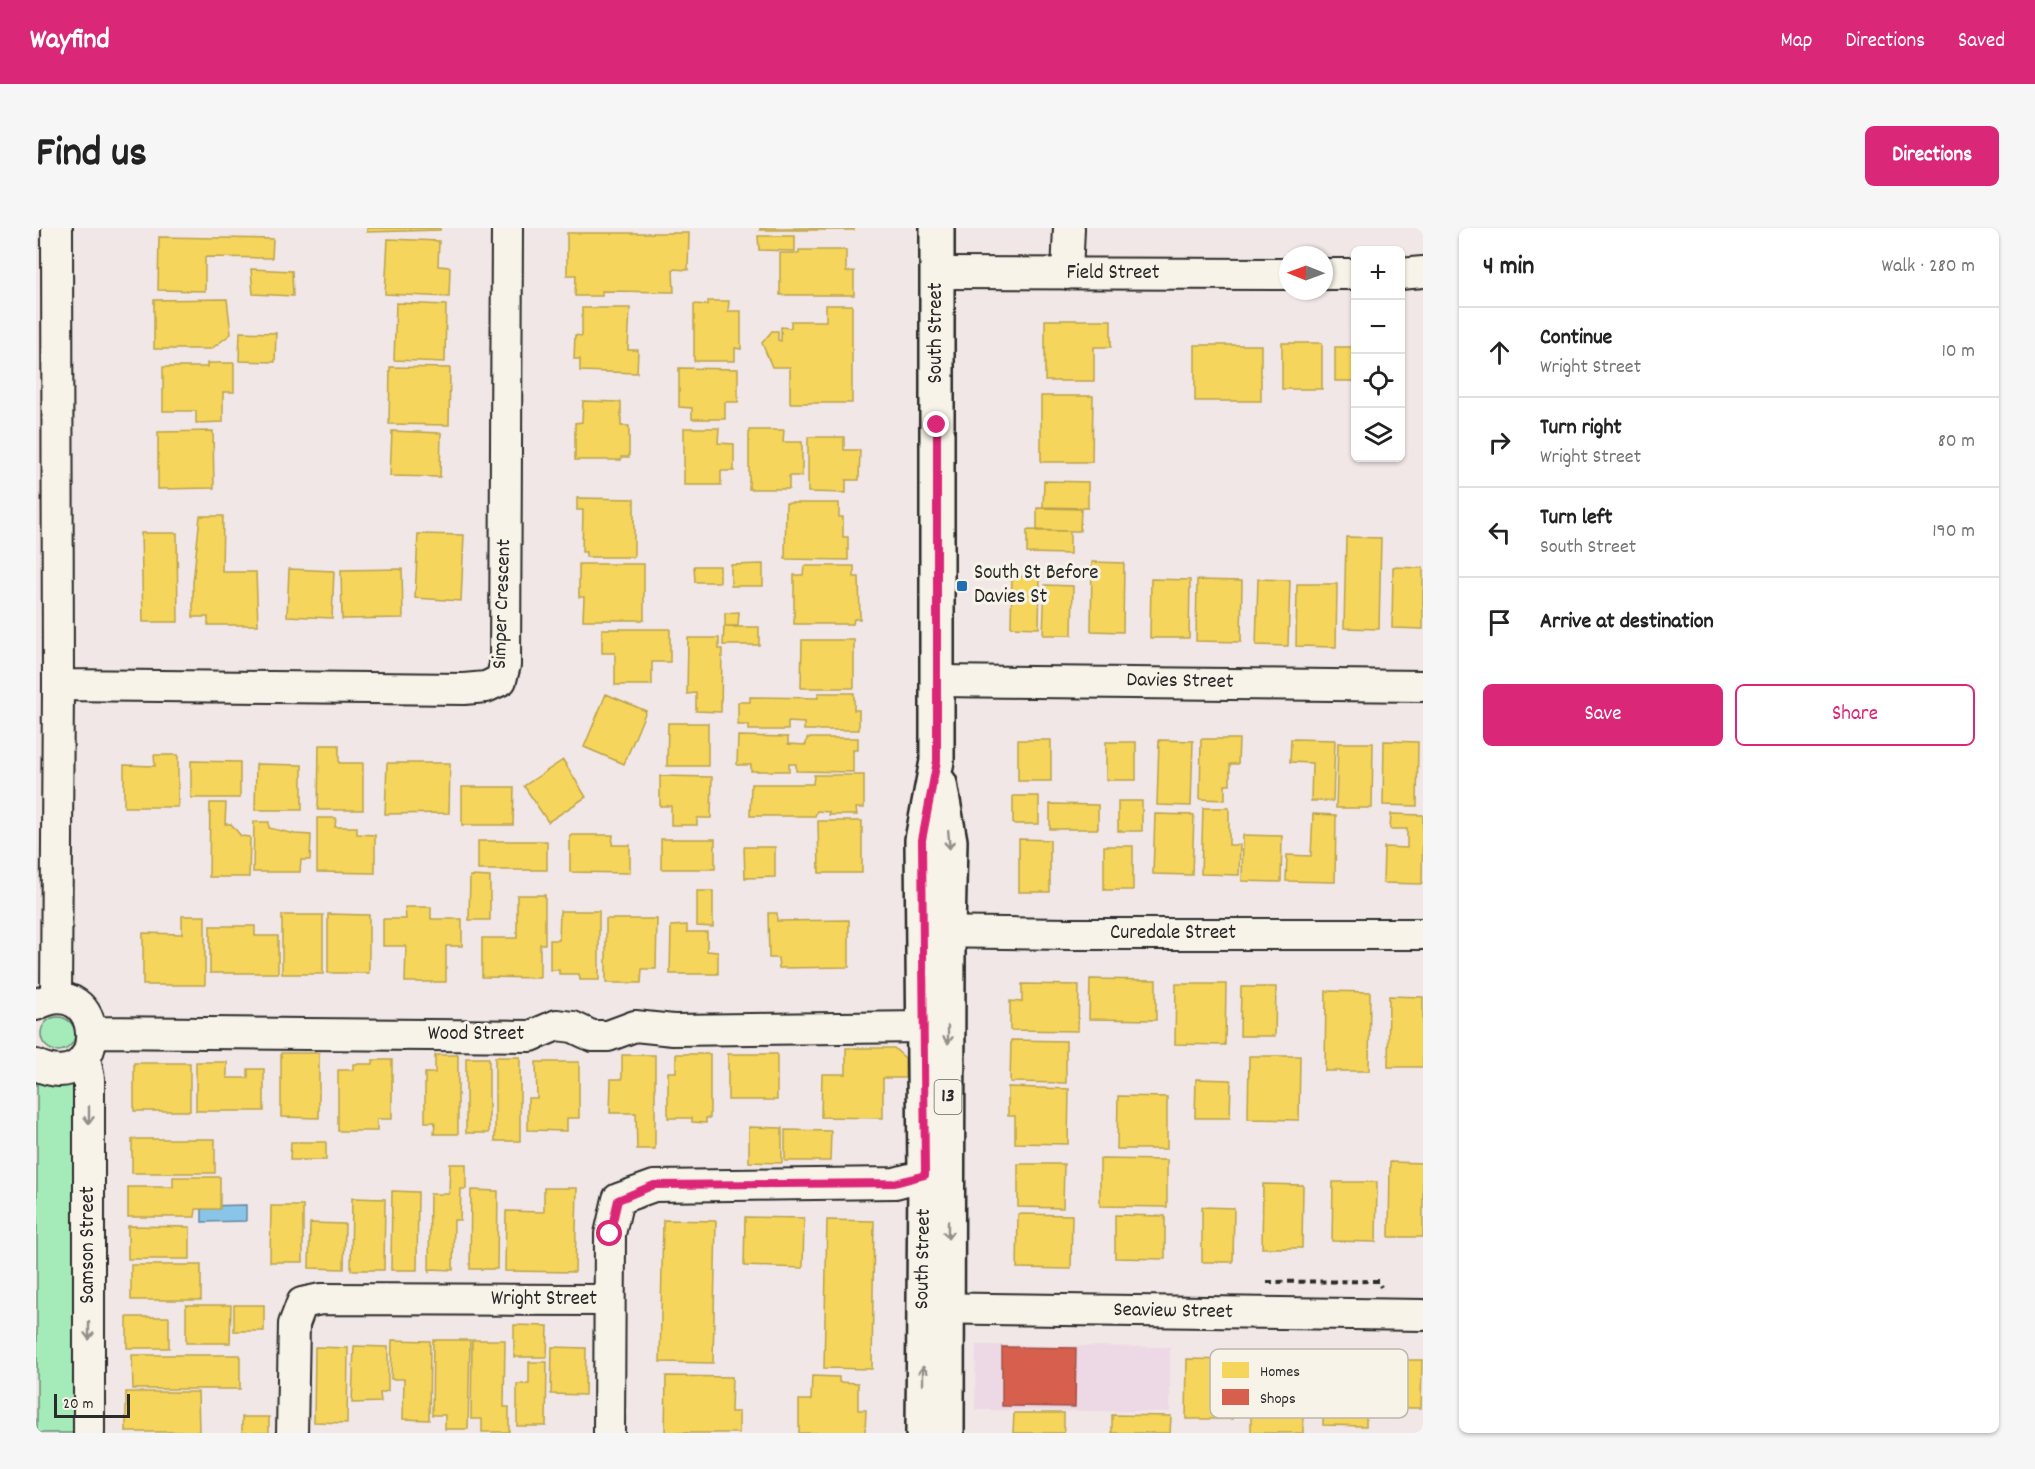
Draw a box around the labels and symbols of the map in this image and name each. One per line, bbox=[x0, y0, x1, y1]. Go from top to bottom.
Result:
north arrow bbox=[1279, 246, 1333, 300]
street label: Field Street bbox=[1066, 259, 1160, 289]
street label: South Street bbox=[922, 282, 952, 383]
route end bbox=[923, 411, 949, 437]
street label: Simper Crescent bbox=[486, 538, 520, 670]
place label: South St Before Davies St bbox=[974, 559, 1099, 613]
marker: South St Before Davies St bbox=[955, 579, 969, 593]
street label: Davies Street bbox=[1126, 666, 1234, 698]
one-way arrow bbox=[944, 829, 955, 849]
street label: Curedale Street bbox=[1110, 919, 1236, 949]
street label: Wood Street bbox=[428, 1020, 524, 1050]
one-way arrow bbox=[942, 1024, 954, 1044]
road number: 13 bbox=[934, 1080, 962, 1114]
one-way arrow bbox=[83, 1105, 95, 1125]
street label: Samson Street bbox=[74, 1186, 104, 1304]
street label: South Street bbox=[908, 1208, 940, 1310]
one-way arrow bbox=[942, 1219, 954, 1239]
route start bbox=[596, 1220, 622, 1246]
street label: Wright Street bbox=[491, 1285, 597, 1315]
street label: Seaview Street bbox=[1113, 1296, 1233, 1328]
one-way arrow bbox=[83, 1321, 95, 1341]
legend bbox=[1210, 1349, 1408, 1418]
text: Homes bbox=[1260, 1361, 1300, 1384]
one-way arrow bbox=[917, 1365, 929, 1385]
text: Shops bbox=[1260, 1388, 1296, 1411]
scale bar bbox=[54, 1391, 130, 1418]

